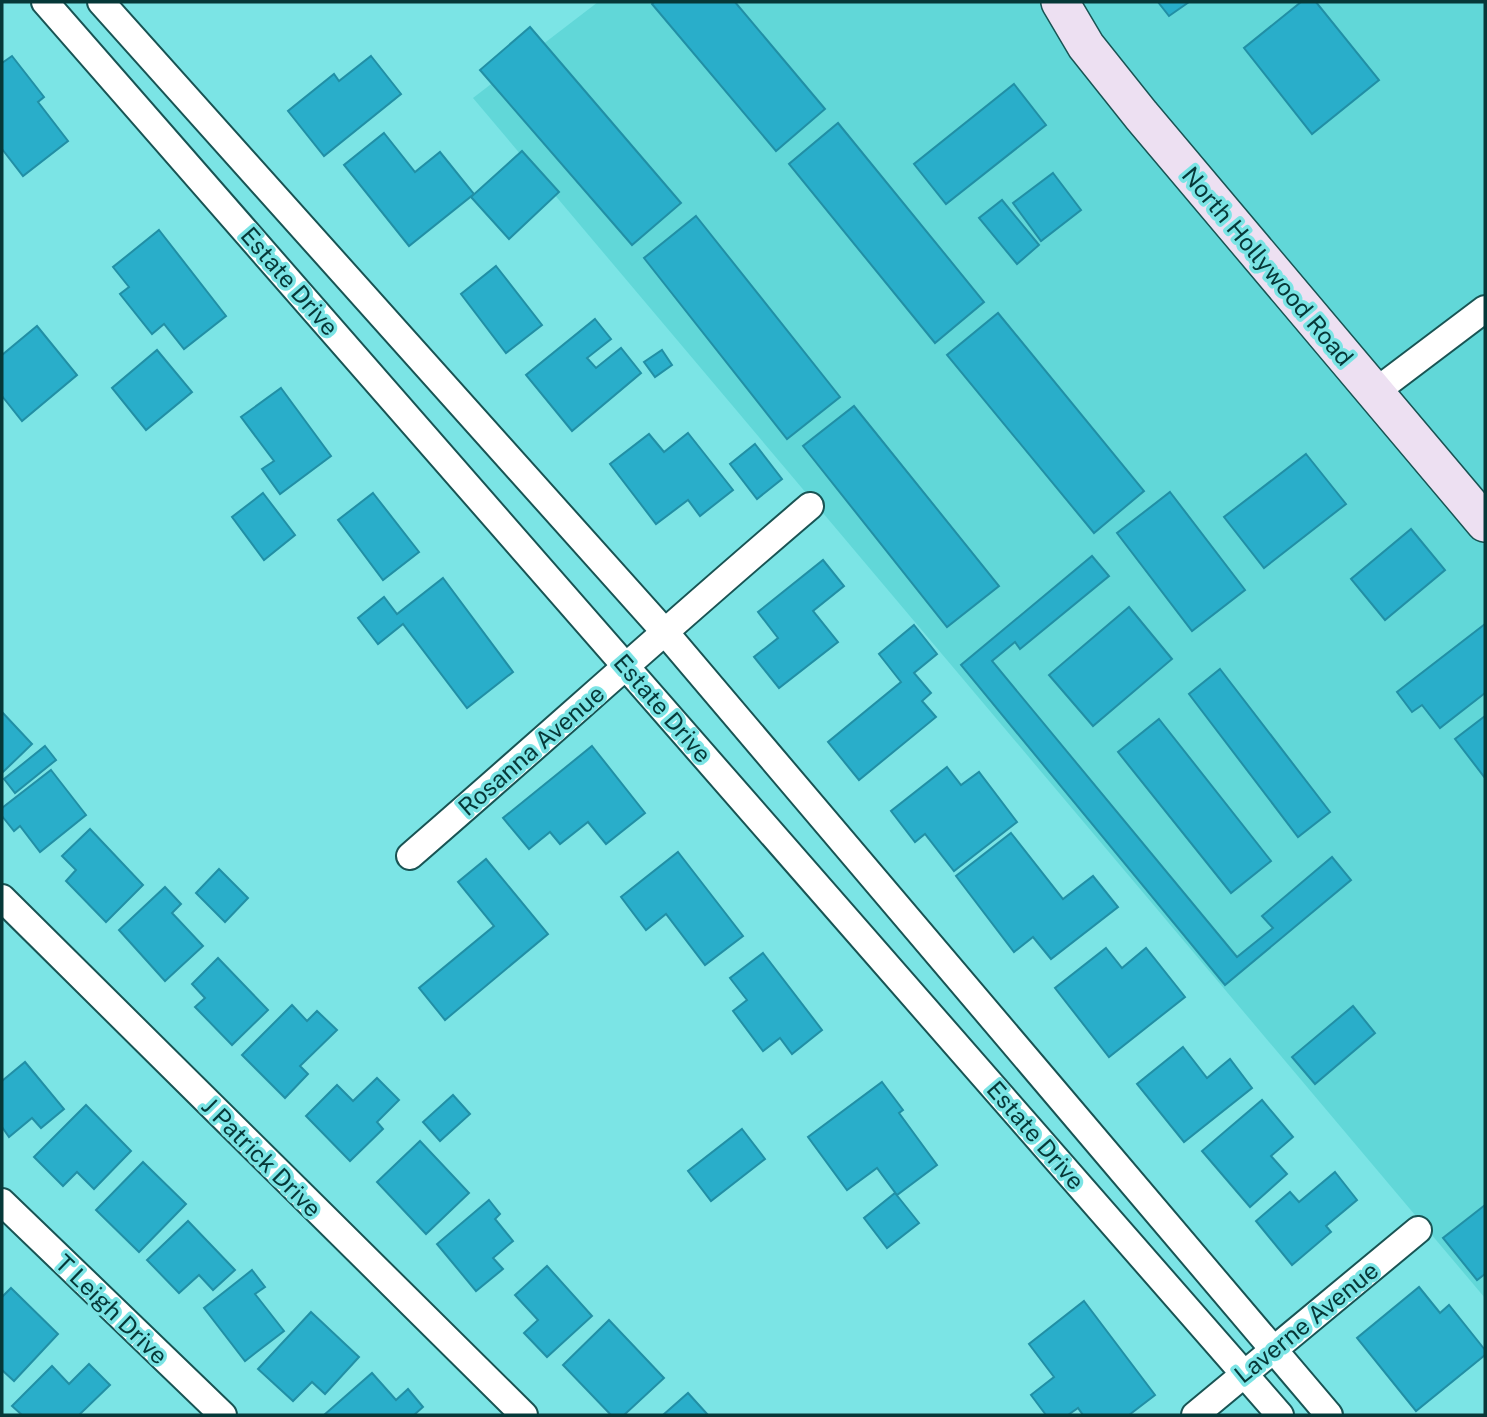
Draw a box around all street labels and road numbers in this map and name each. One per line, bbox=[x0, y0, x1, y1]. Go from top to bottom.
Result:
street label: North Hollywood Road bbox=[1177, 161, 1359, 371]
street label: Estate Drive bbox=[235, 221, 345, 341]
street label: Estate Drive bbox=[608, 648, 718, 768]
street label: Rosanna Avenue bbox=[452, 679, 610, 821]
street label: Estate Drive bbox=[981, 1075, 1091, 1195]
street label: J Patrick Drive bbox=[197, 1092, 327, 1222]
street label: T Leigh Drive bbox=[50, 1249, 174, 1369]
street label: Laverne Avenue bbox=[1229, 1256, 1383, 1388]

